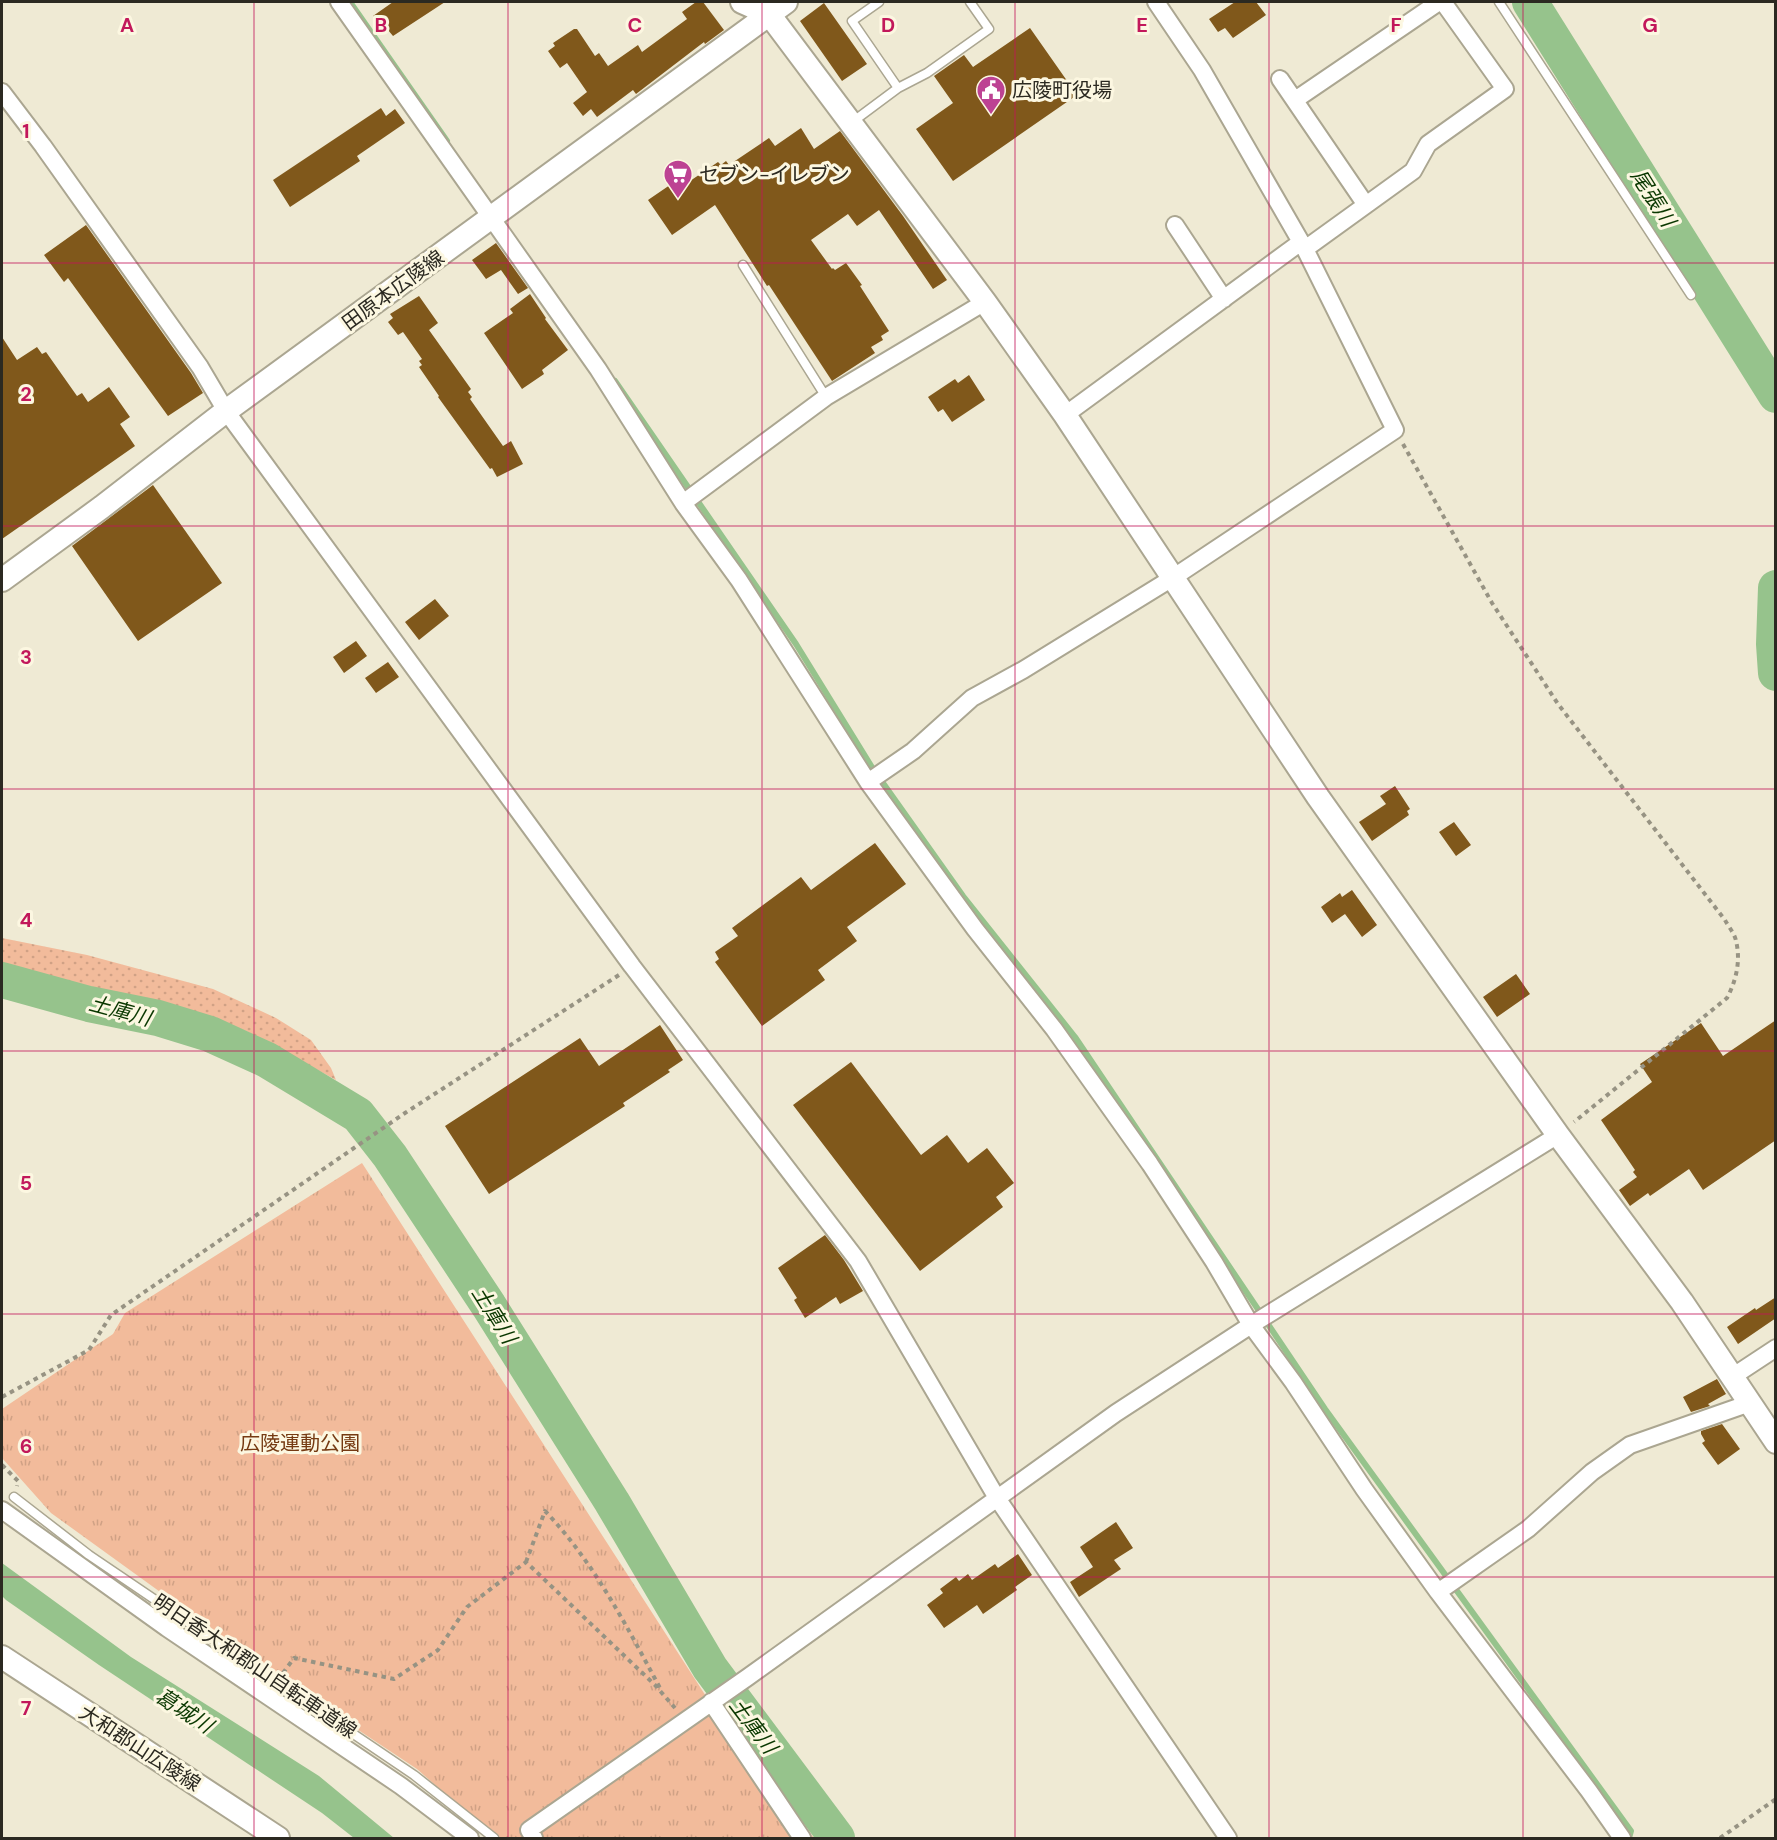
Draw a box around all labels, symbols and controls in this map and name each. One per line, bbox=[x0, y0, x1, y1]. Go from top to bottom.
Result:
text: A bbox=[120, 12, 134, 38]
text: B bbox=[375, 12, 387, 38]
text: C bbox=[628, 12, 642, 38]
text: D bbox=[881, 12, 895, 38]
text: E bbox=[1136, 12, 1148, 38]
text: F bbox=[1390, 12, 1402, 38]
text: G bbox=[1642, 12, 1658, 38]
public building icon: 広陵町役場 bbox=[975, 74, 1007, 116]
place label: 広陵町役場 bbox=[1012, 77, 1112, 103]
text: 1 bbox=[22, 118, 30, 144]
supermarket icon: セブン-イレブン bbox=[662, 158, 694, 200]
place label: セブン-イレブン bbox=[699, 161, 850, 187]
water label: 尾張川 bbox=[1624, 164, 1683, 234]
street label: 田原本広陵線 bbox=[337, 244, 449, 336]
text: 2 bbox=[20, 381, 32, 407]
text: 3 bbox=[20, 644, 32, 670]
text: 4 bbox=[20, 907, 33, 933]
water label: 土庫川 bbox=[86, 989, 156, 1033]
text: 5 bbox=[20, 1170, 32, 1196]
water label: 土庫川 bbox=[465, 1281, 524, 1351]
park label: 広陵運動公園 bbox=[240, 1430, 360, 1456]
text: 6 bbox=[20, 1433, 32, 1459]
street label: 明日香大和郡山自転車道線 bbox=[148, 1588, 362, 1744]
water label: 葛城川 bbox=[150, 1682, 220, 1741]
water label: 土庫川 bbox=[723, 1692, 784, 1761]
text: 7 bbox=[21, 1695, 32, 1721]
street label: 大和郡山広陵線 bbox=[74, 1699, 206, 1797]

